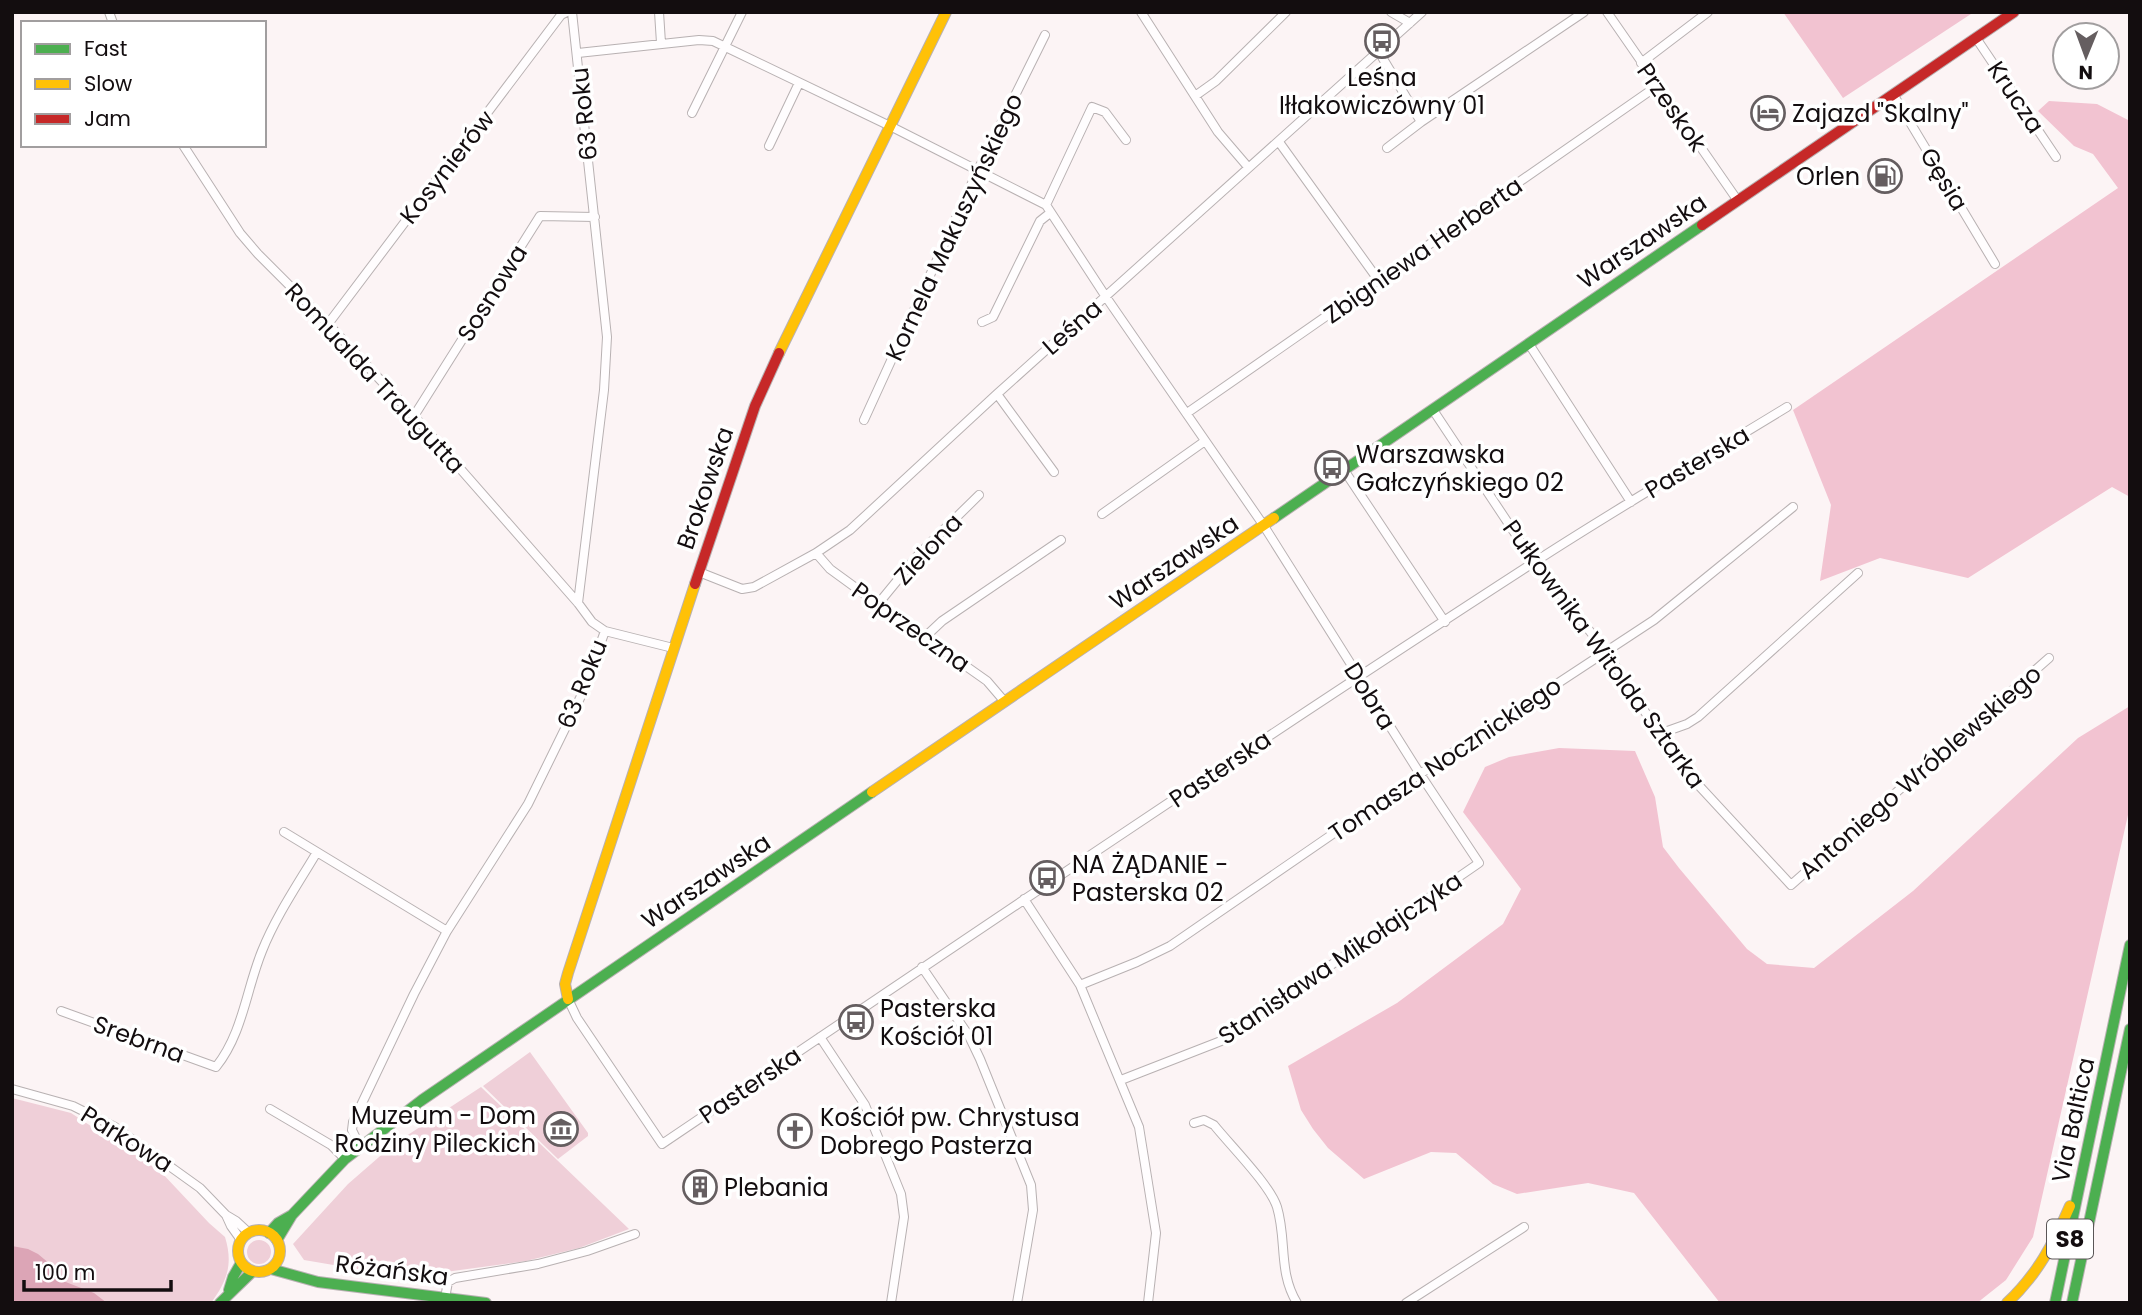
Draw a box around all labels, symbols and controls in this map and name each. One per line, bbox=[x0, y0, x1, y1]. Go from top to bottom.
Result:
legend bbox=[21, 21, 266, 147]
north arrow bbox=[2051, 21, 2121, 91]
bus stop icon: Leśna Iłłakowiczówny 01 bbox=[1363, 22, 1401, 60]
text: Fast bbox=[84, 34, 127, 63]
street label: Krucza bbox=[1980, 54, 2052, 140]
street label: Przeskok bbox=[1629, 56, 1715, 158]
text: N bbox=[2078, 59, 2093, 86]
place label: Leśna Iłłakowiczówny 01 bbox=[1279, 61, 1485, 122]
street label: 63 Roku bbox=[563, 66, 605, 162]
text: Slow bbox=[84, 69, 132, 98]
street label: Kornela Makuszyńskiego bbox=[877, 88, 1031, 366]
hotel icon: Zajazd "Skalny" bbox=[1749, 94, 1787, 132]
place label: Zajazd "Skalny" bbox=[1792, 97, 1968, 130]
street label: Kosynierów bbox=[392, 103, 502, 231]
text: Jam bbox=[84, 104, 131, 133]
street label: Gęsia bbox=[1912, 141, 1976, 217]
fuel station icon: Orlen bbox=[1866, 157, 1904, 195]
place label: Orlen bbox=[1796, 160, 1860, 193]
street label: Zbigniewa Herberta bbox=[1317, 169, 1529, 331]
street label: Warszawska bbox=[1571, 186, 1713, 296]
street label: Sosnowa bbox=[449, 238, 535, 348]
street label: Romualda Traugutta bbox=[278, 275, 472, 481]
street label: Leśna bbox=[1035, 292, 1109, 362]
street label: Pasterska bbox=[1639, 418, 1755, 506]
street label: Brokowska bbox=[669, 422, 741, 554]
place label: Warszawska Gałczyńskiego 02 bbox=[1356, 438, 1564, 499]
bus stop icon: Warszawska Gałczyńskiego 02 bbox=[1313, 449, 1351, 487]
street label: Zielona bbox=[886, 506, 970, 592]
street label: Warszawska bbox=[1103, 507, 1245, 617]
street label: Pułkownika Witolda Sztarka bbox=[1495, 513, 1713, 795]
street label: Poprzeczna bbox=[845, 574, 977, 680]
street label: 63 Roku bbox=[549, 634, 615, 734]
street label: Dobra bbox=[1336, 656, 1404, 736]
street label: Antoniego Wróblewskiego bbox=[1792, 657, 2048, 887]
street label: Tomasza Nocznickiego bbox=[1322, 669, 1568, 849]
street label: Pasterska bbox=[1163, 723, 1277, 815]
street label: Warszawska bbox=[635, 826, 777, 936]
place label: NA ŻĄDANIE - Pasterska 02 bbox=[1072, 848, 1228, 909]
bus stop icon: NA ŻĄDANIE - Pasterska 02 bbox=[1028, 859, 1066, 897]
street label: Stanisława Mikołajczyka bbox=[1212, 864, 1468, 1052]
place label: Pasterska Kościół 01 bbox=[880, 992, 996, 1053]
bus stop icon: Pasterska Kościół 01 bbox=[837, 1003, 875, 1041]
street label: Srebrna bbox=[89, 1007, 189, 1071]
street label: Pasterska bbox=[693, 1039, 807, 1131]
street label: Via Baltica bbox=[2044, 1054, 2102, 1186]
street label: Parkowa bbox=[75, 1098, 179, 1180]
place label: Muzeum - Dom Rodziny Pileckich bbox=[334, 1099, 536, 1160]
place label: Kościół pw. Chrystusa Dobrego Pasterza bbox=[820, 1101, 1080, 1162]
museum icon: Muzeum - Dom Rodziny Pileckich bbox=[542, 1110, 580, 1148]
church icon: Kościół pw. Chrystusa Dobrego Pasterza bbox=[776, 1112, 814, 1150]
building icon: Plebania bbox=[681, 1168, 719, 1206]
place label: Plebania bbox=[724, 1171, 829, 1204]
road number: S8 bbox=[2047, 1220, 2093, 1258]
street label: Różańska bbox=[334, 1247, 450, 1293]
scale bar bbox=[24, 1248, 172, 1292]
text: 100 m bbox=[35, 1258, 95, 1287]

